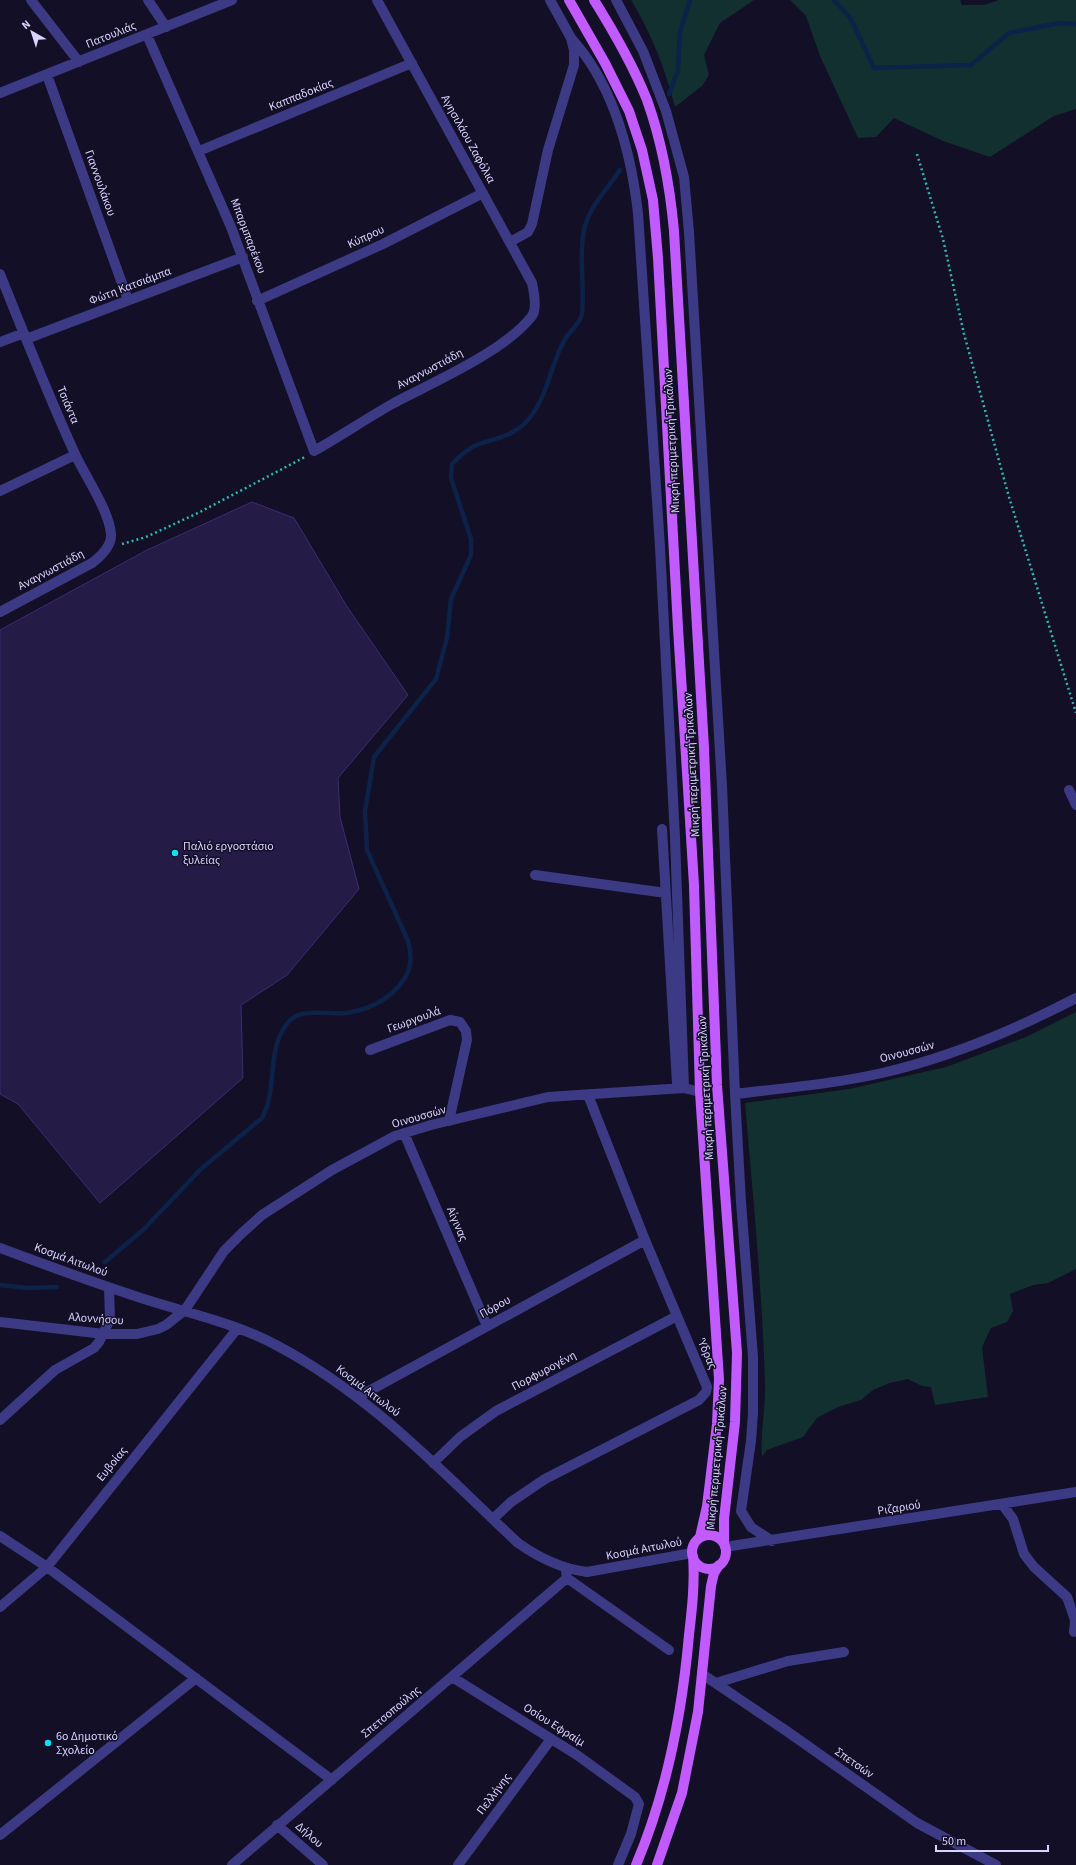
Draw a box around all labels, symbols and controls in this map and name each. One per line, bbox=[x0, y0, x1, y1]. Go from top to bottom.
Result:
north arrow bbox=[12, 12, 52, 52]
text: N bbox=[18, 16, 34, 33]
street label: Πατουλιάς bbox=[83, 17, 139, 53]
street label: Καππαδοκίας bbox=[266, 74, 336, 116]
street label: Αγησιλάου Ζαφόλια bbox=[437, 92, 500, 187]
street label: Γιαννουλάκου bbox=[80, 148, 120, 218]
street label: Μπαρμπαρέκου bbox=[226, 196, 270, 276]
street label: Κύπρου bbox=[345, 221, 387, 253]
street label: Φώτη Κατσιάμπα bbox=[87, 262, 174, 309]
street label: Αναγνωστιάδη bbox=[394, 344, 466, 394]
street label: Μικρή περιμετρική Τρικάλων bbox=[660, 368, 684, 514]
street label: Τσιάντα bbox=[52, 384, 84, 427]
street label: Αναγνωστιάδη bbox=[15, 545, 87, 595]
street label: Μικρή περιμετρική Τρικάλων bbox=[680, 692, 704, 838]
place label: Παλιό εργοστάσιο ξυλείας bbox=[183, 838, 274, 869]
marker: Παλιό εργοστάσιο ξυλείας bbox=[170, 848, 180, 858]
street label: Γεωργουλά bbox=[385, 1002, 443, 1038]
street label: Μικρή περιμετρική Τρικάλων bbox=[694, 1015, 718, 1161]
street label: Οινουσσών bbox=[878, 1036, 936, 1067]
street label: Οινουσσών bbox=[390, 1101, 449, 1133]
street label: Αίγινας bbox=[442, 1204, 472, 1244]
street label: Κοσμά Αιτωλού bbox=[32, 1239, 110, 1281]
street label: Πόρου bbox=[476, 1291, 514, 1323]
street label: Αλοννήσου bbox=[68, 1309, 124, 1329]
street label: Ύδρας bbox=[693, 1335, 721, 1372]
street label: Πορφυρογένη bbox=[509, 1347, 579, 1395]
street label: Κοσμά Αιτωλού bbox=[332, 1361, 404, 1421]
street label: Μικρή περιμετρική Τρικάλων bbox=[702, 1385, 732, 1531]
street label: Ευβοίας bbox=[93, 1443, 131, 1485]
street label: Ριζαριού bbox=[876, 1496, 922, 1520]
street label: Κοσμά Αιτωλού bbox=[605, 1533, 683, 1565]
street label: Σπετσοπούλης bbox=[357, 1682, 425, 1742]
street label: Οσίου Εφραίμ bbox=[520, 1699, 588, 1751]
place label: 6ο Δημοτικό Σχολείο bbox=[56, 1728, 118, 1759]
marker: 6ο Δημοτικό Σχολείο bbox=[43, 1738, 53, 1748]
street label: Σπετσών bbox=[831, 1743, 877, 1783]
street label: Πελλήνης bbox=[473, 1770, 515, 1818]
street label: Δήλου bbox=[291, 1818, 327, 1852]
scale bar bbox=[936, 1827, 1048, 1853]
text: 50 m bbox=[942, 1833, 966, 1850]

